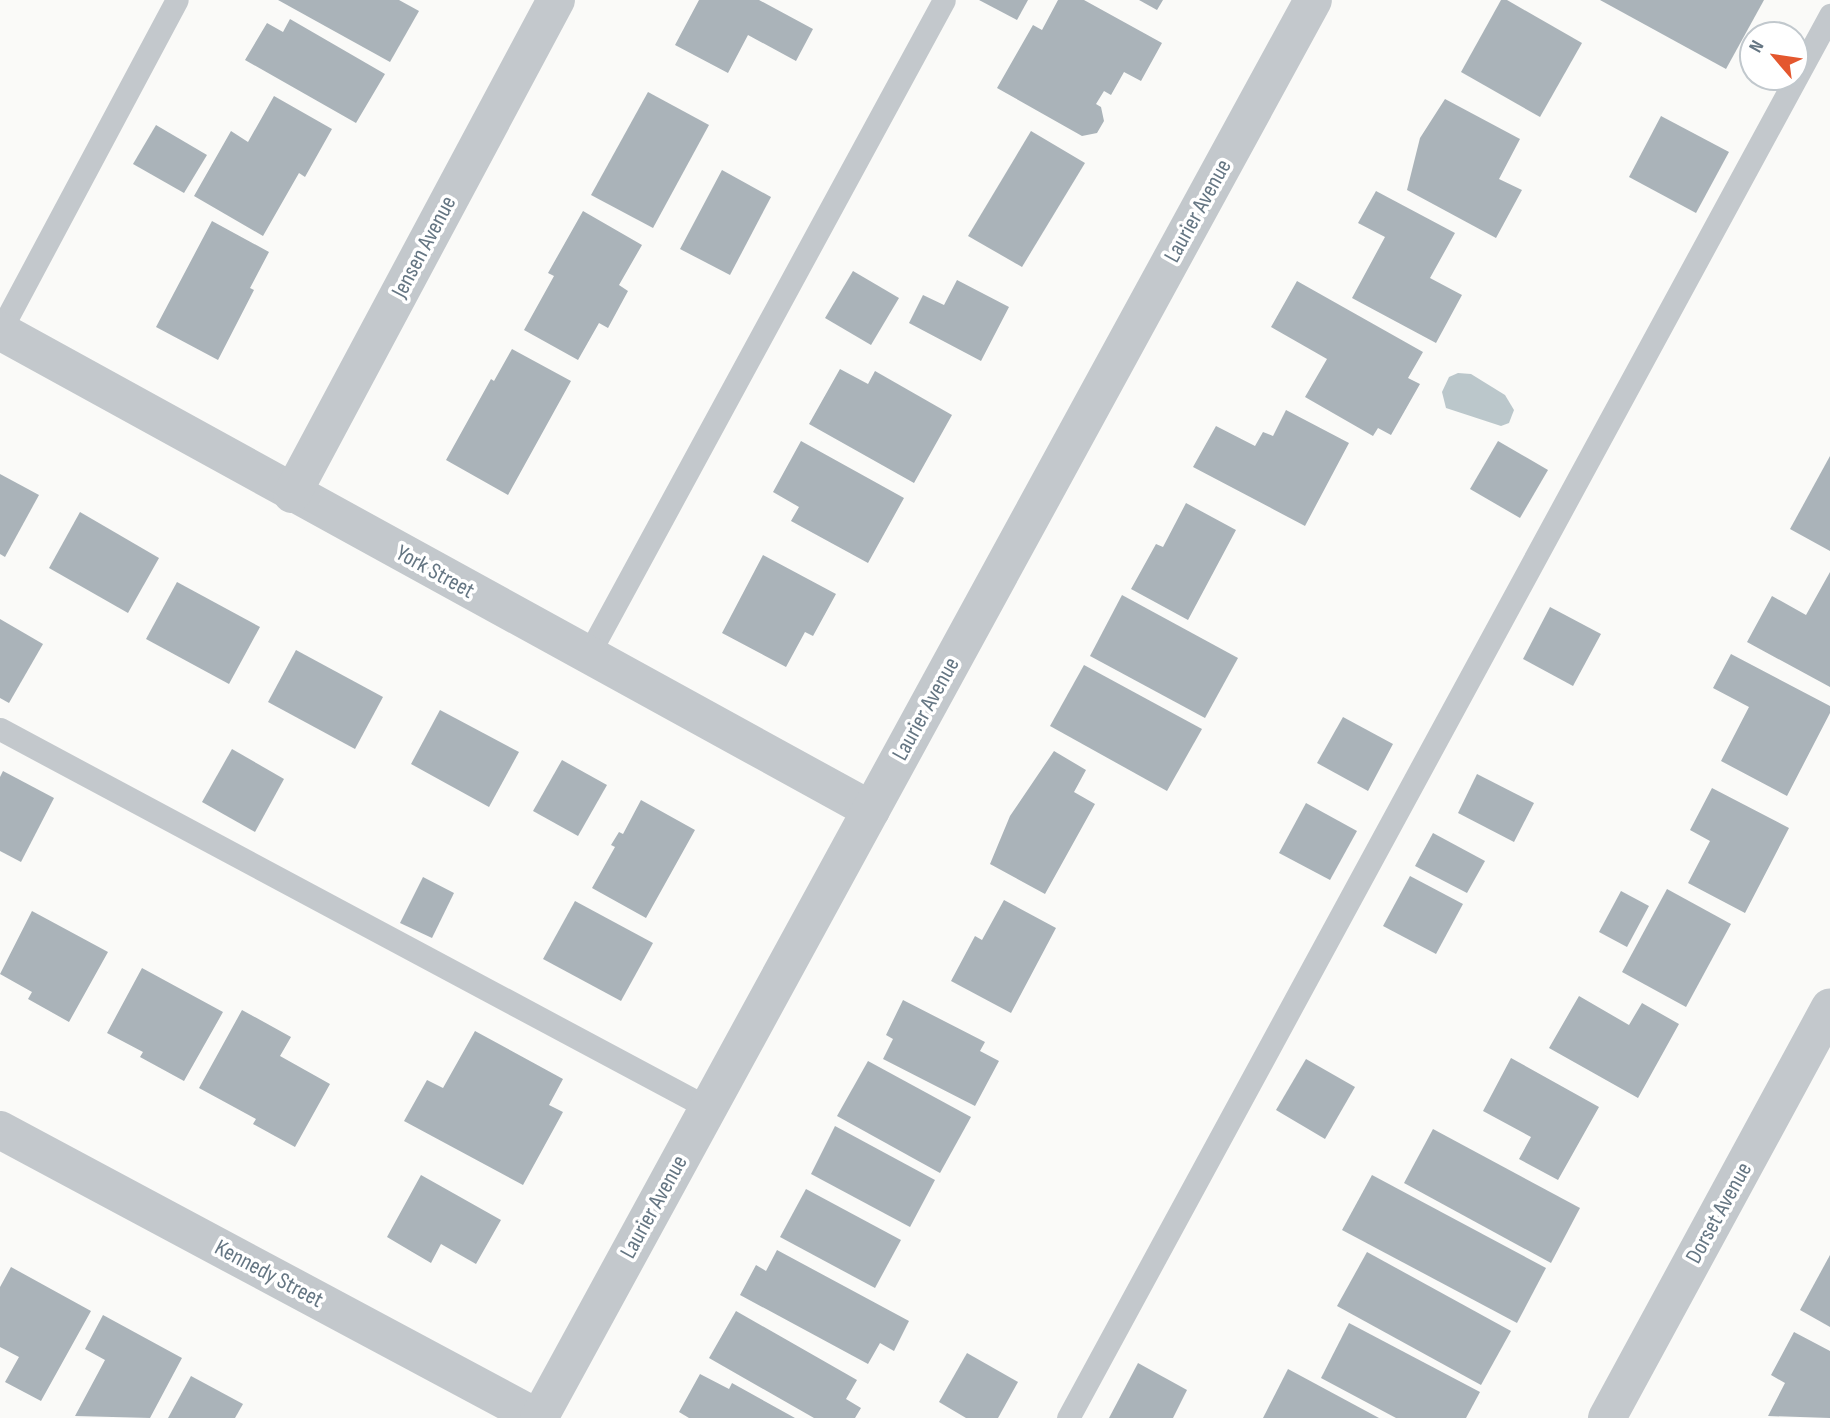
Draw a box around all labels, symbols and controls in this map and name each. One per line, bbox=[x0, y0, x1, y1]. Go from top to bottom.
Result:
north arrow bbox=[1739, 21, 1809, 91]
text: N bbox=[1744, 37, 1769, 57]
street label: Laurier Avenue bbox=[1158, 155, 1238, 267]
street label: Jensen Avenue bbox=[386, 191, 462, 303]
street label: York Street bbox=[391, 539, 479, 605]
street label: Laurier Avenue bbox=[886, 653, 966, 765]
street label: Laurier Avenue bbox=[614, 1151, 694, 1263]
street label: Dorset Avenue bbox=[1680, 1158, 1758, 1268]
street label: Kennedy Street bbox=[210, 1234, 328, 1314]

